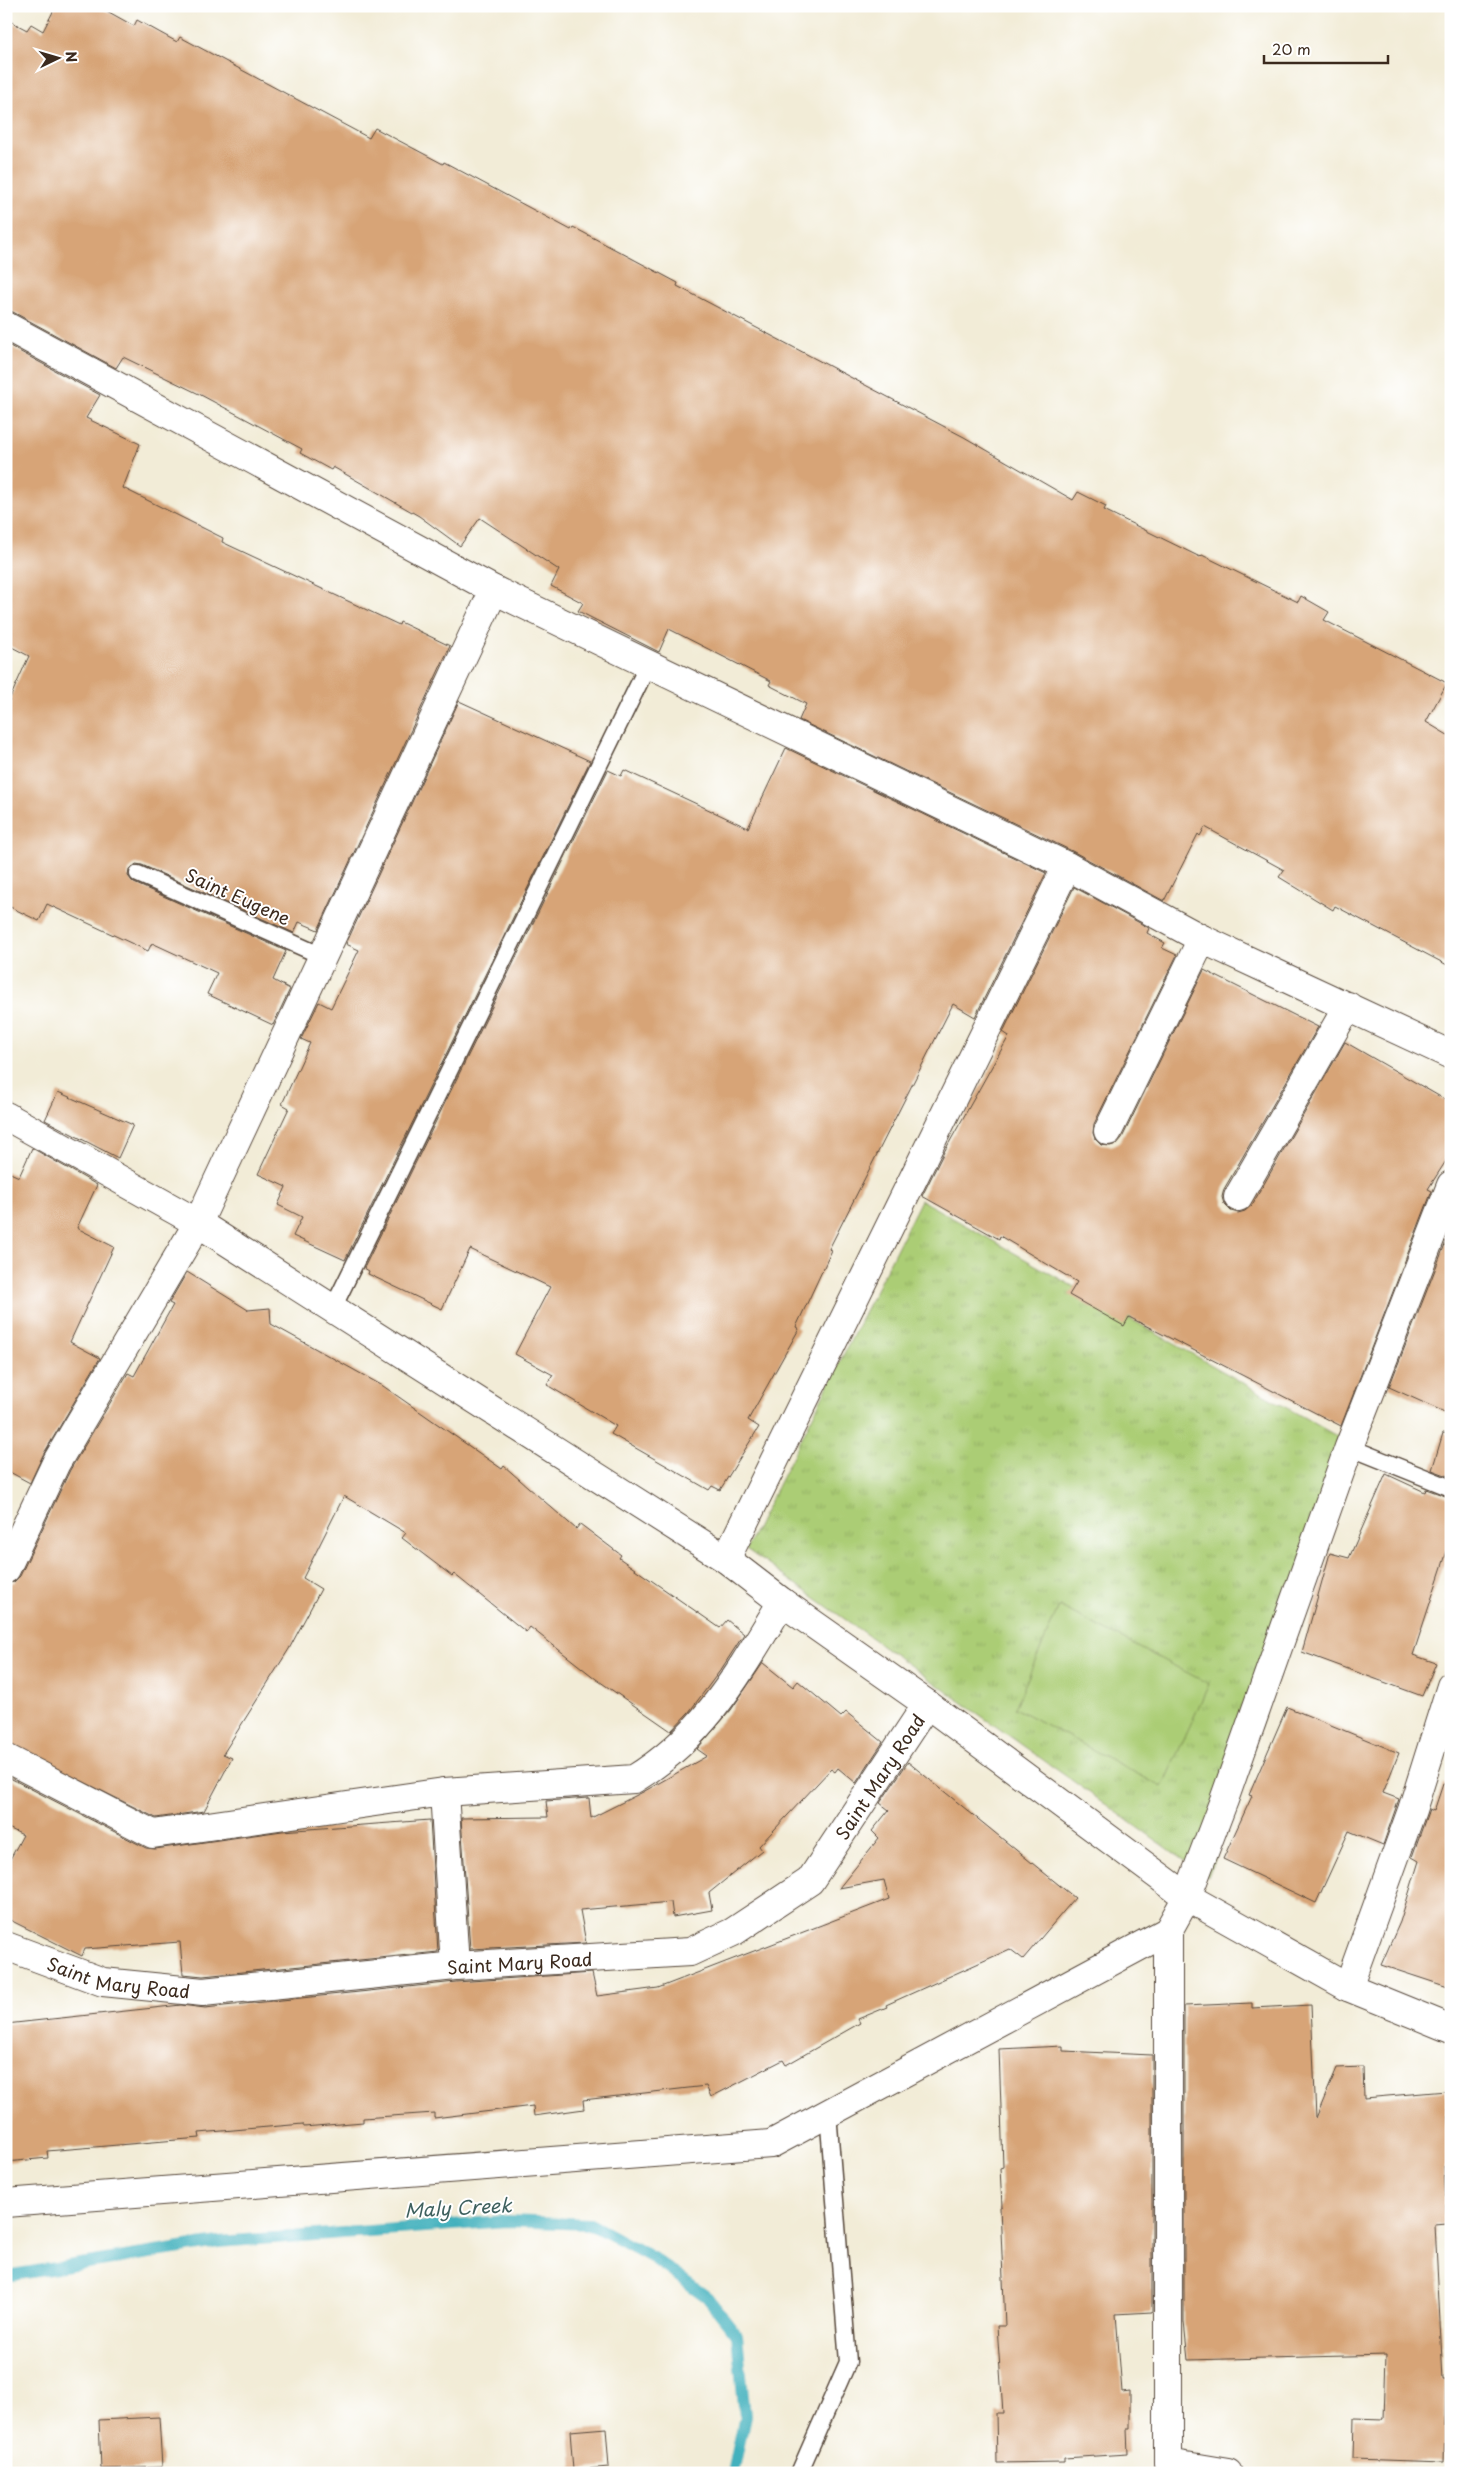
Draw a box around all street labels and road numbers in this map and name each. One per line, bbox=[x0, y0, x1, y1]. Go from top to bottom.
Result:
street label: Saint Eugene bbox=[181, 861, 295, 931]
street label: Saint Mary Road bbox=[828, 1708, 931, 1844]
street label: Saint Mary Road bbox=[446, 1944, 593, 1980]
street label: Saint Mary Road bbox=[44, 1949, 191, 2004]

